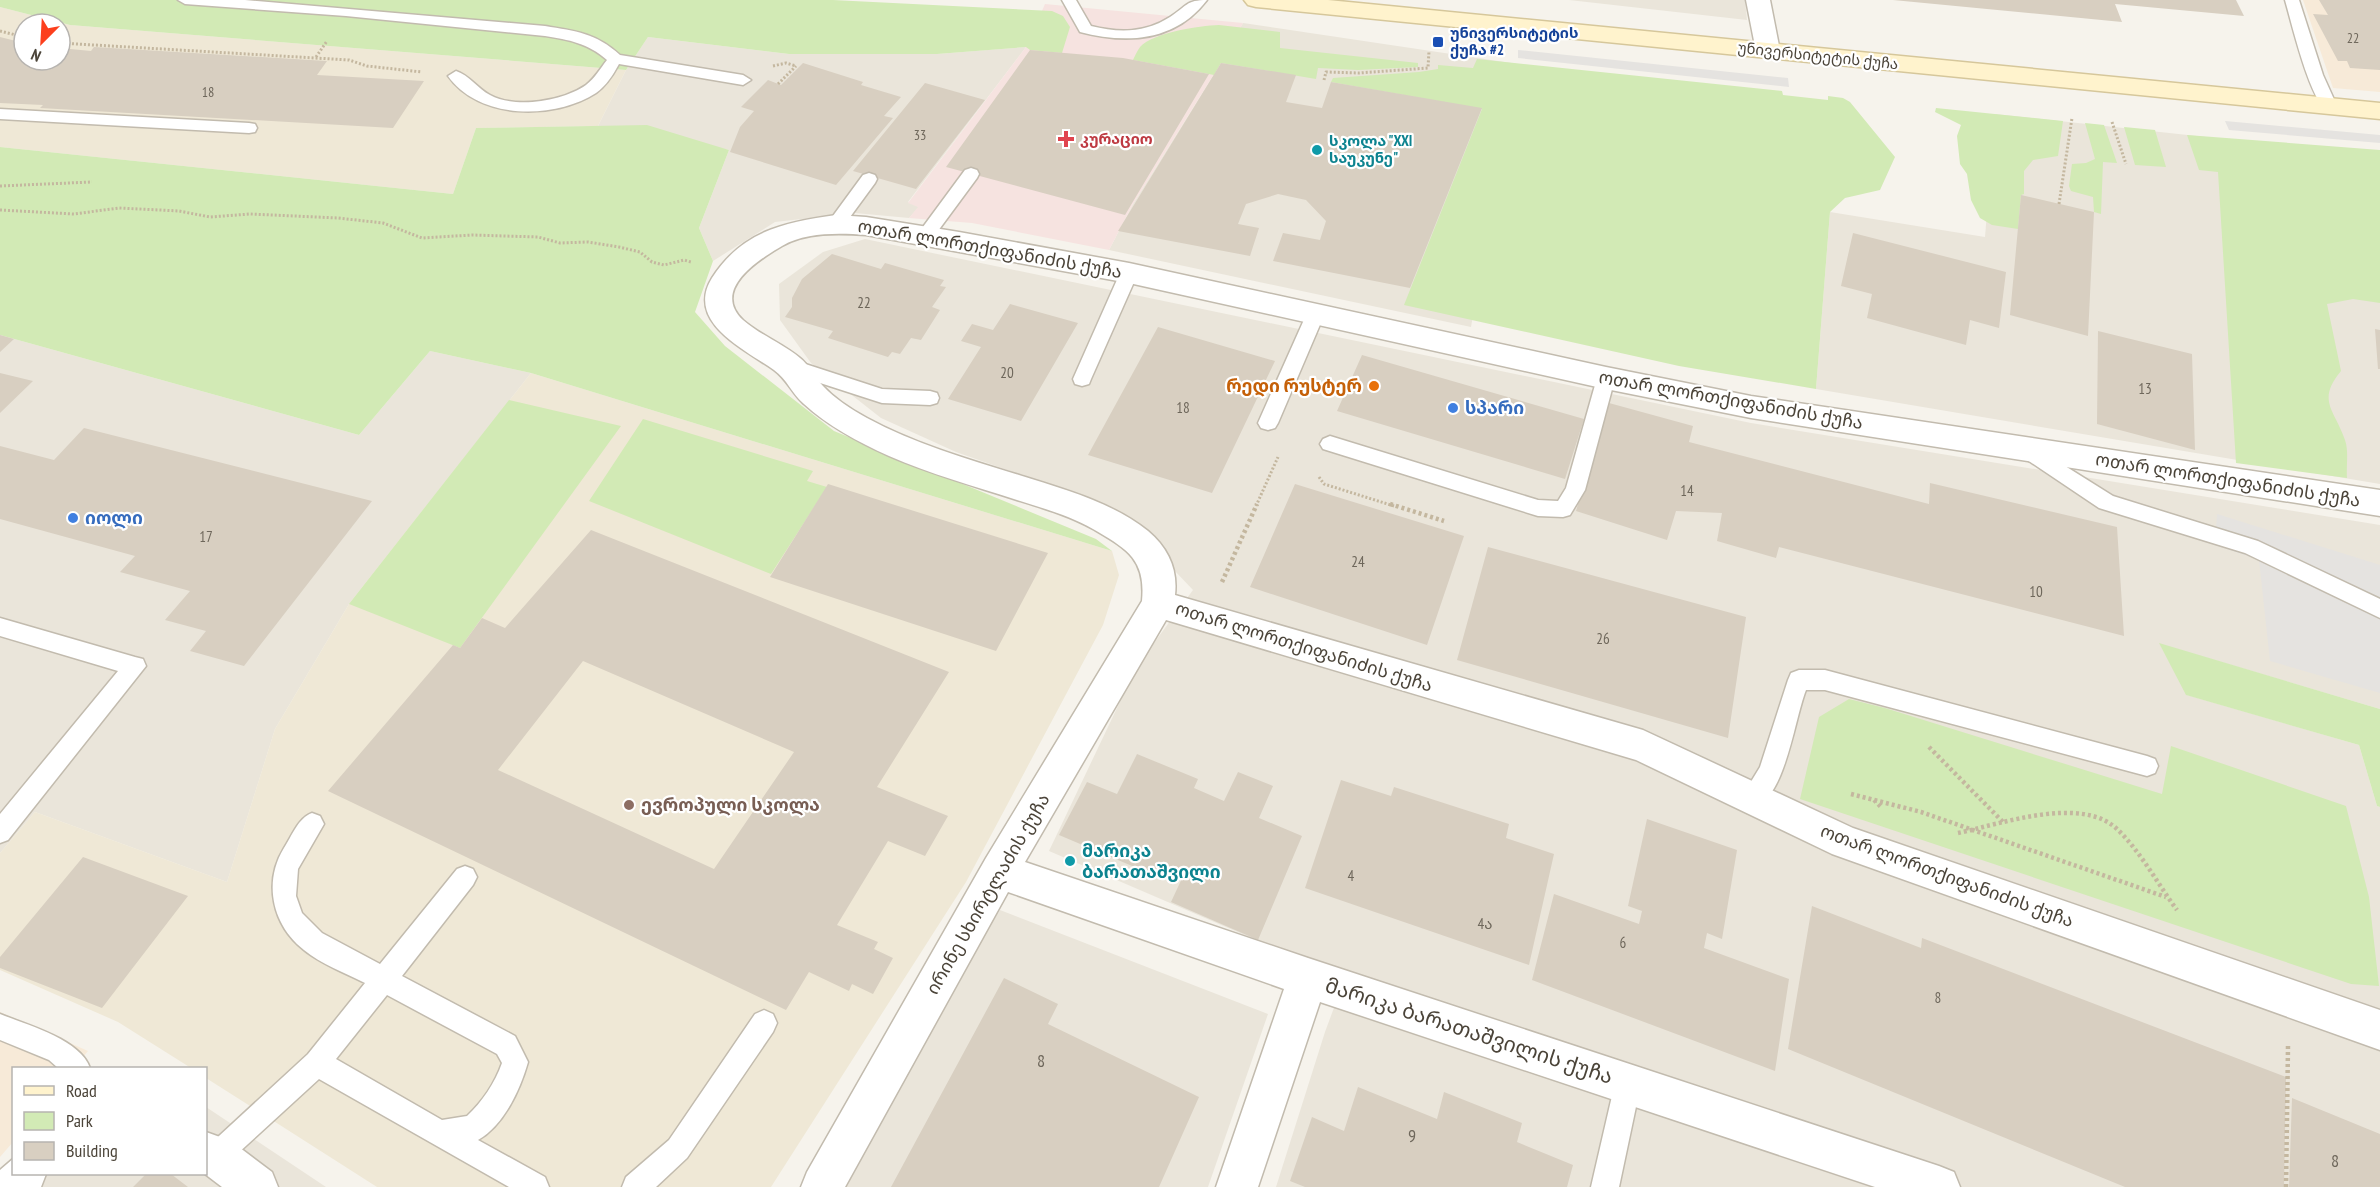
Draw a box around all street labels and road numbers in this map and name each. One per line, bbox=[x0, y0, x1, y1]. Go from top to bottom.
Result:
street label: უნივერსიტეტის ქუჩა bbox=[1737, 38, 1899, 73]
street label: ოთარ ლორთქიფანიძის ქუჩა bbox=[856, 214, 1124, 283]
street label: ოთარ ლორთქიფანიძის ქუჩა bbox=[1597, 365, 1865, 434]
street label: ოთარ ლორთქიფანიძის ქუჩა bbox=[2094, 447, 2362, 512]
street label: ოთარ ლორთქიფანიძის ქუჩა bbox=[1173, 596, 1436, 697]
street label: ირინე სხირტლაძის ქუჩა bbox=[921, 789, 1055, 998]
street label: ოთარ ლორთქიფანიძის ქუჩა bbox=[1817, 819, 2077, 932]
street label: მარიკა ბარათაშვილის ქუჩა bbox=[1322, 971, 1617, 1090]

